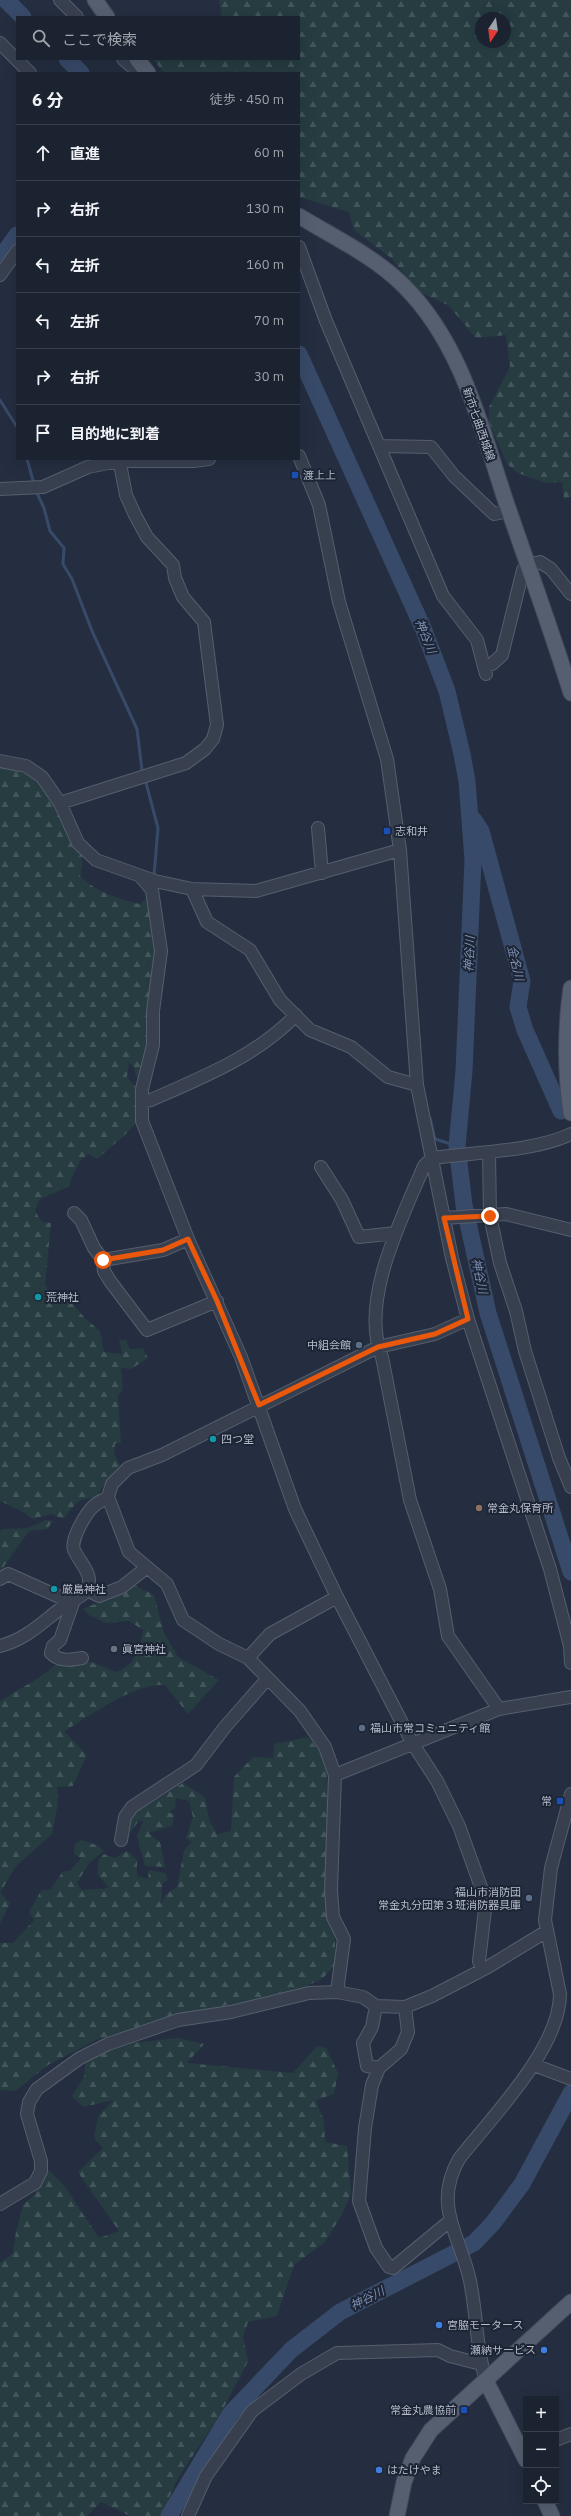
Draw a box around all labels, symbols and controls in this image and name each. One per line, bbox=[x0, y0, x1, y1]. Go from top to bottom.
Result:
north arrow bbox=[475, 12, 511, 48]
search box bbox=[16, 16, 300, 60]
icon: search bbox=[30, 27, 52, 49]
text: ここで検索 bbox=[62, 30, 137, 49]
text: 6 分 bbox=[32, 89, 63, 111]
text: 徒歩 · 450 m bbox=[210, 91, 284, 108]
icon: ahead bbox=[32, 142, 54, 164]
text: 直進 bbox=[70, 144, 100, 163]
text: 60 m bbox=[254, 144, 284, 161]
icon: right bbox=[32, 198, 54, 220]
text: 右折 bbox=[70, 200, 100, 219]
text: 130 m bbox=[246, 200, 284, 217]
icon: left bbox=[32, 254, 54, 276]
text: 左折 bbox=[70, 256, 100, 275]
text: 160 m bbox=[246, 256, 284, 273]
icon: left bbox=[32, 310, 54, 332]
text: 左折 bbox=[70, 312, 100, 331]
text: 70 m bbox=[254, 312, 284, 329]
icon: right bbox=[32, 366, 54, 388]
text: 右折 bbox=[70, 368, 100, 387]
text: 30 m bbox=[254, 368, 284, 385]
street label: 新市七曲西城線 bbox=[460, 385, 498, 463]
icon: arrive bbox=[32, 422, 54, 444]
text: 目的地に到着 bbox=[70, 424, 160, 443]
place label: 渡上上 bbox=[303, 468, 336, 482]
marker: 渡上上 bbox=[290, 470, 300, 480]
water label: 神谷川 bbox=[412, 616, 440, 657]
place label: 志和井 bbox=[395, 824, 428, 838]
marker: 志和井 bbox=[382, 826, 392, 836]
water label: 神谷川 bbox=[461, 934, 478, 972]
water label: 金名川 bbox=[505, 944, 528, 984]
route end bbox=[481, 1207, 499, 1225]
route start bbox=[94, 1251, 112, 1269]
water label: 神谷川 bbox=[469, 1257, 491, 1297]
place label: 荒神社 bbox=[46, 1290, 79, 1304]
marker: 荒神社 bbox=[33, 1292, 43, 1302]
place label: 中組会館 bbox=[307, 1338, 351, 1352]
marker: 中組会館 bbox=[354, 1340, 364, 1350]
place label: 四つ堂 bbox=[221, 1432, 254, 1446]
marker: 四つ堂 bbox=[208, 1434, 218, 1444]
place label: 常金丸保育所 bbox=[487, 1501, 554, 1515]
marker: 常金丸保育所 bbox=[474, 1503, 484, 1513]
place label: 厳島神社 bbox=[62, 1582, 106, 1596]
marker: 厳島神社 bbox=[49, 1584, 59, 1594]
place label: 眞宮神社 bbox=[122, 1642, 166, 1656]
marker: 眞宮神社 bbox=[109, 1644, 119, 1654]
place label: 福山市常コミュニティ館 bbox=[370, 1721, 490, 1735]
marker: 福山市常コミュニティ館 bbox=[357, 1723, 367, 1733]
place label: 常 bbox=[541, 1794, 552, 1808]
marker: 常 bbox=[555, 1796, 565, 1806]
place label: 福山市消防団 常金丸分団第３班消防器具庫 bbox=[378, 1885, 521, 1912]
marker: 福山市消防団 常金丸分団第３班消防器具庫 bbox=[524, 1893, 534, 1903]
water label: 神谷川 bbox=[348, 2282, 388, 2313]
place label: 宮脇モータース bbox=[447, 2318, 523, 2332]
marker: 宮脇モータース bbox=[434, 2320, 444, 2330]
place label: 瀬納サービス bbox=[470, 2343, 536, 2357]
marker: 瀬納サービス bbox=[539, 2345, 549, 2355]
map controls bbox=[523, 2396, 559, 2504]
button: + bbox=[523, 2396, 559, 2432]
place label: 常金丸農協前 bbox=[390, 2403, 456, 2417]
marker: 常金丸農協前 bbox=[459, 2405, 469, 2415]
button: − bbox=[523, 2432, 559, 2468]
place label: はたけやま bbox=[387, 2463, 442, 2477]
marker: はたけやま bbox=[374, 2465, 384, 2475]
button: locate bbox=[523, 2468, 559, 2504]

